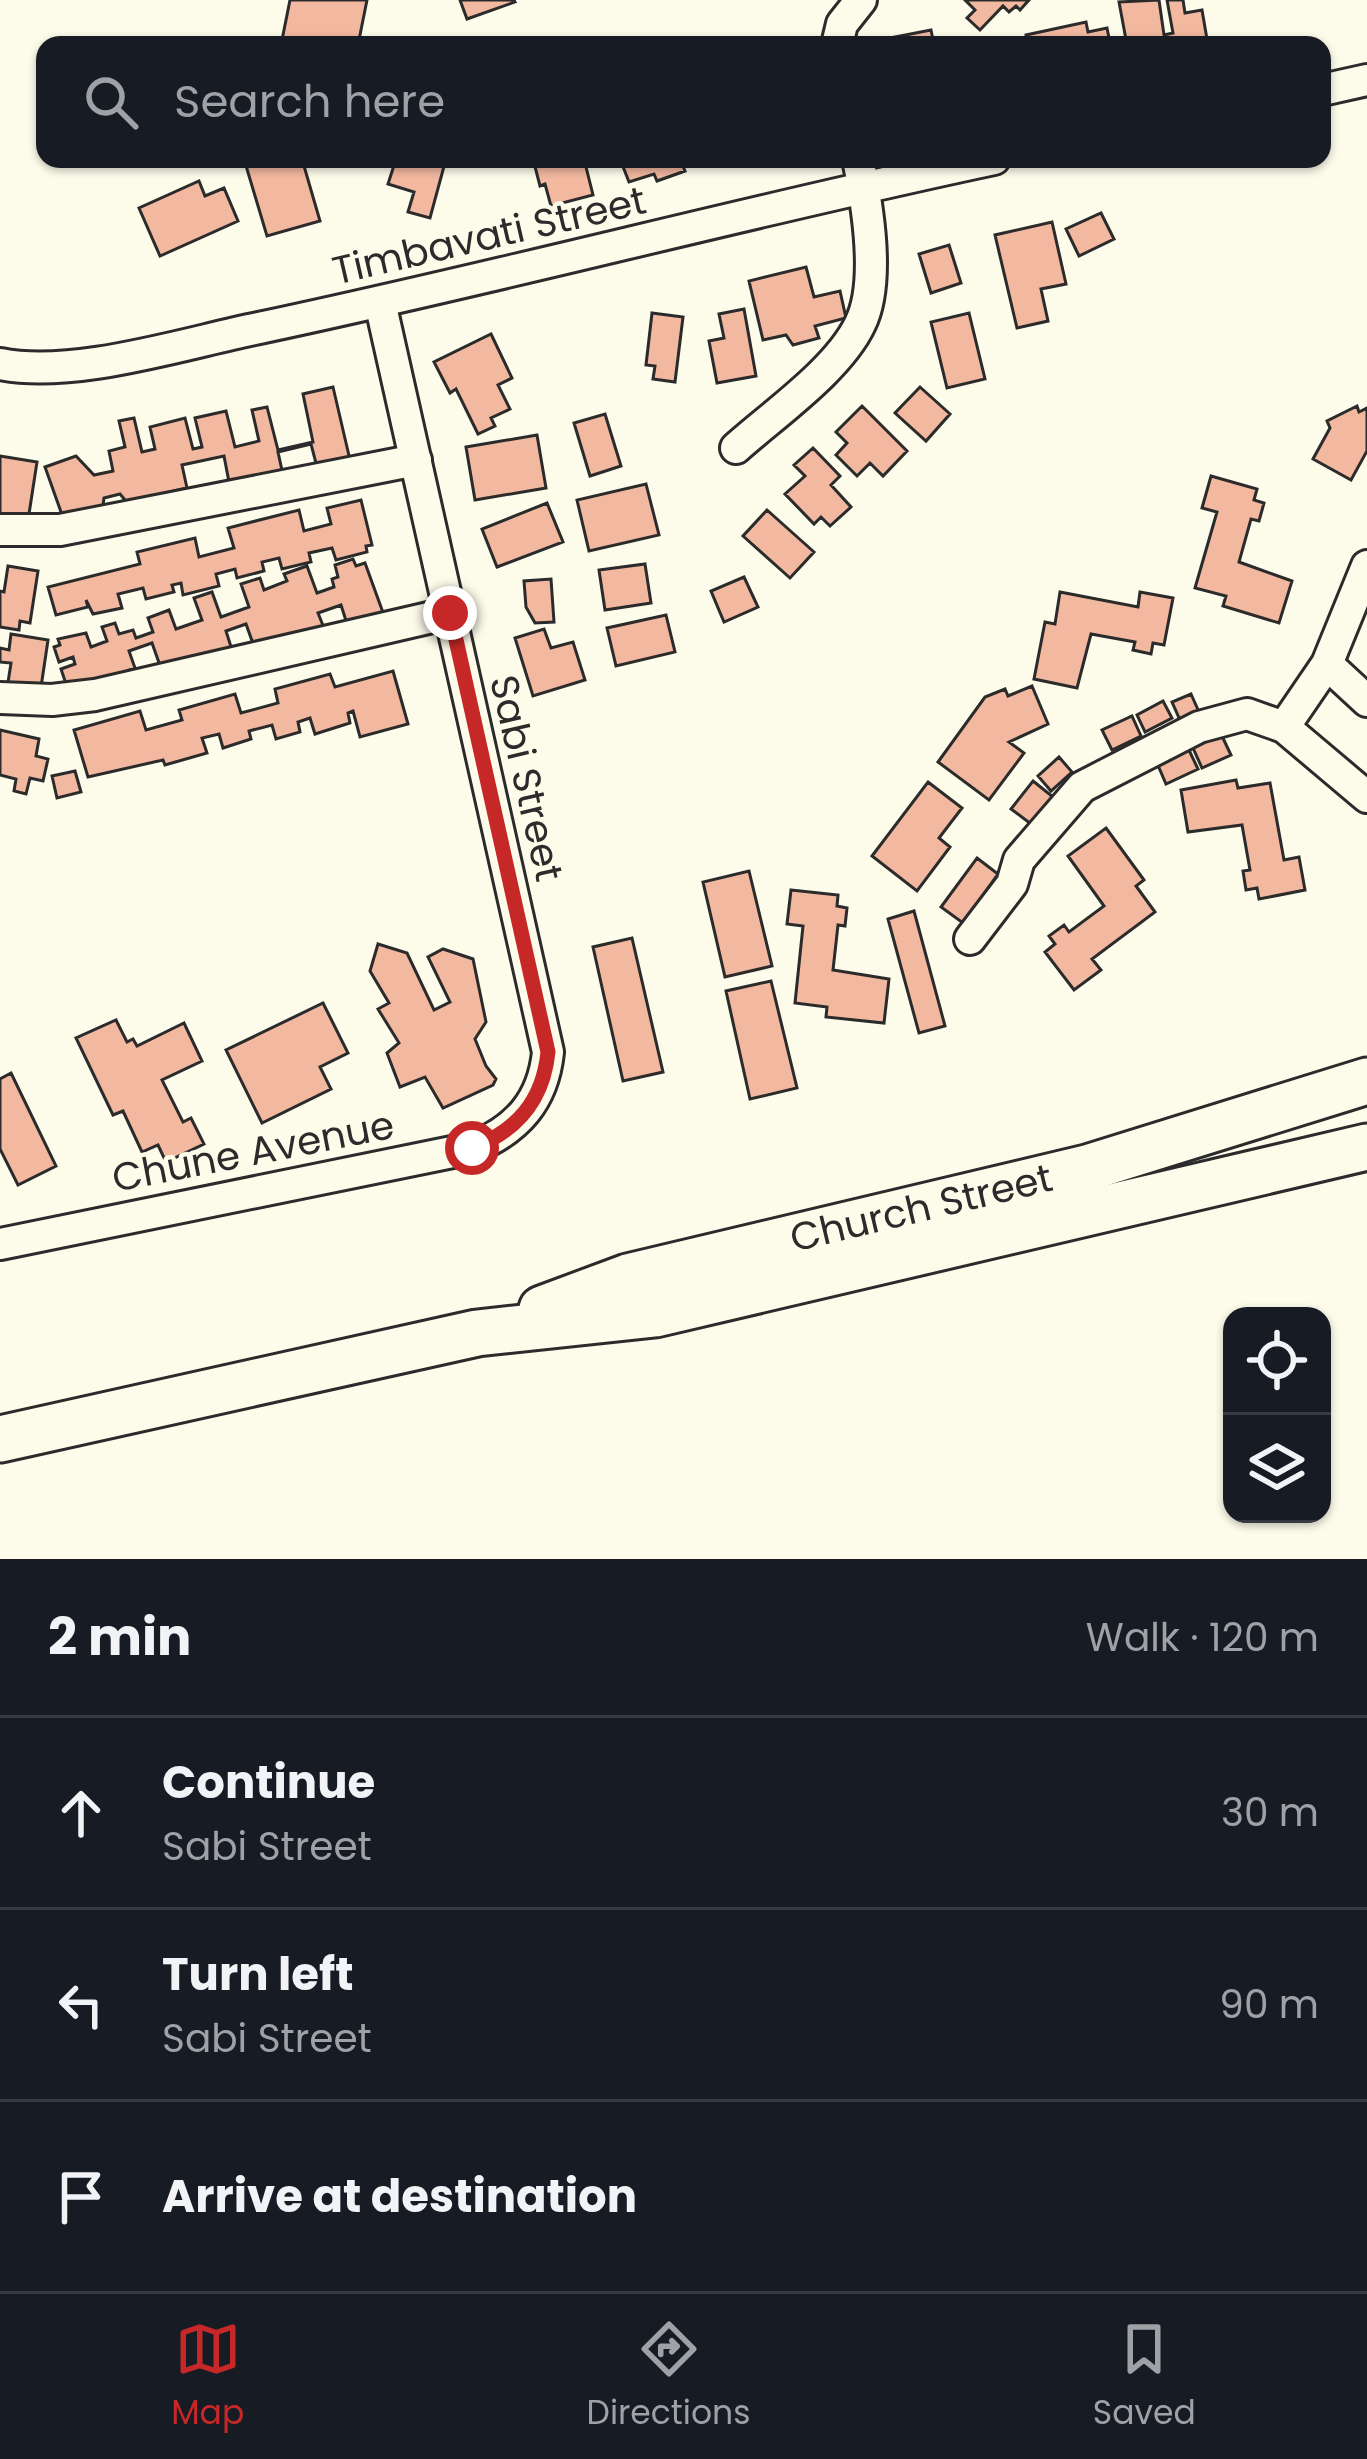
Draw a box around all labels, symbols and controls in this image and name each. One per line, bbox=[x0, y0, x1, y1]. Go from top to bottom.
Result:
search box bbox=[36, 36, 1331, 168]
icon: search bbox=[78, 69, 144, 135]
text: Search here bbox=[174, 70, 445, 133]
street label: Timbavati Street bbox=[327, 173, 651, 298]
route end bbox=[423, 586, 477, 640]
street label: Sabi Street bbox=[476, 670, 577, 887]
street label: Chune Avenue bbox=[107, 1097, 399, 1206]
route start bbox=[445, 1121, 499, 1175]
street label: Church Street bbox=[785, 1150, 1058, 1266]
map controls bbox=[1223, 1307, 1331, 1523]
button: locate bbox=[1223, 1307, 1331, 1415]
button: layers bbox=[1223, 1415, 1331, 1523]
text: 2 min bbox=[48, 1601, 191, 1673]
text: Walk · 120 m bbox=[1086, 1610, 1319, 1665]
text: Continue bbox=[162, 1751, 375, 1814]
icon: ahead bbox=[48, 1780, 114, 1846]
text: 30 m bbox=[1221, 1785, 1319, 1840]
text: Sabi Street bbox=[162, 1819, 372, 1874]
text: Turn left bbox=[162, 1943, 354, 2006]
icon: left bbox=[48, 1972, 114, 2038]
text: 90 m bbox=[1219, 1977, 1319, 2032]
text: Sabi Street bbox=[162, 2011, 372, 2066]
icon: arrive bbox=[48, 2164, 114, 2230]
text: Arrive at destination bbox=[162, 2165, 637, 2228]
tab: Map bbox=[171, 2316, 244, 2438]
tab: Directions bbox=[587, 2316, 750, 2438]
tab: Saved bbox=[1093, 2316, 1196, 2438]

